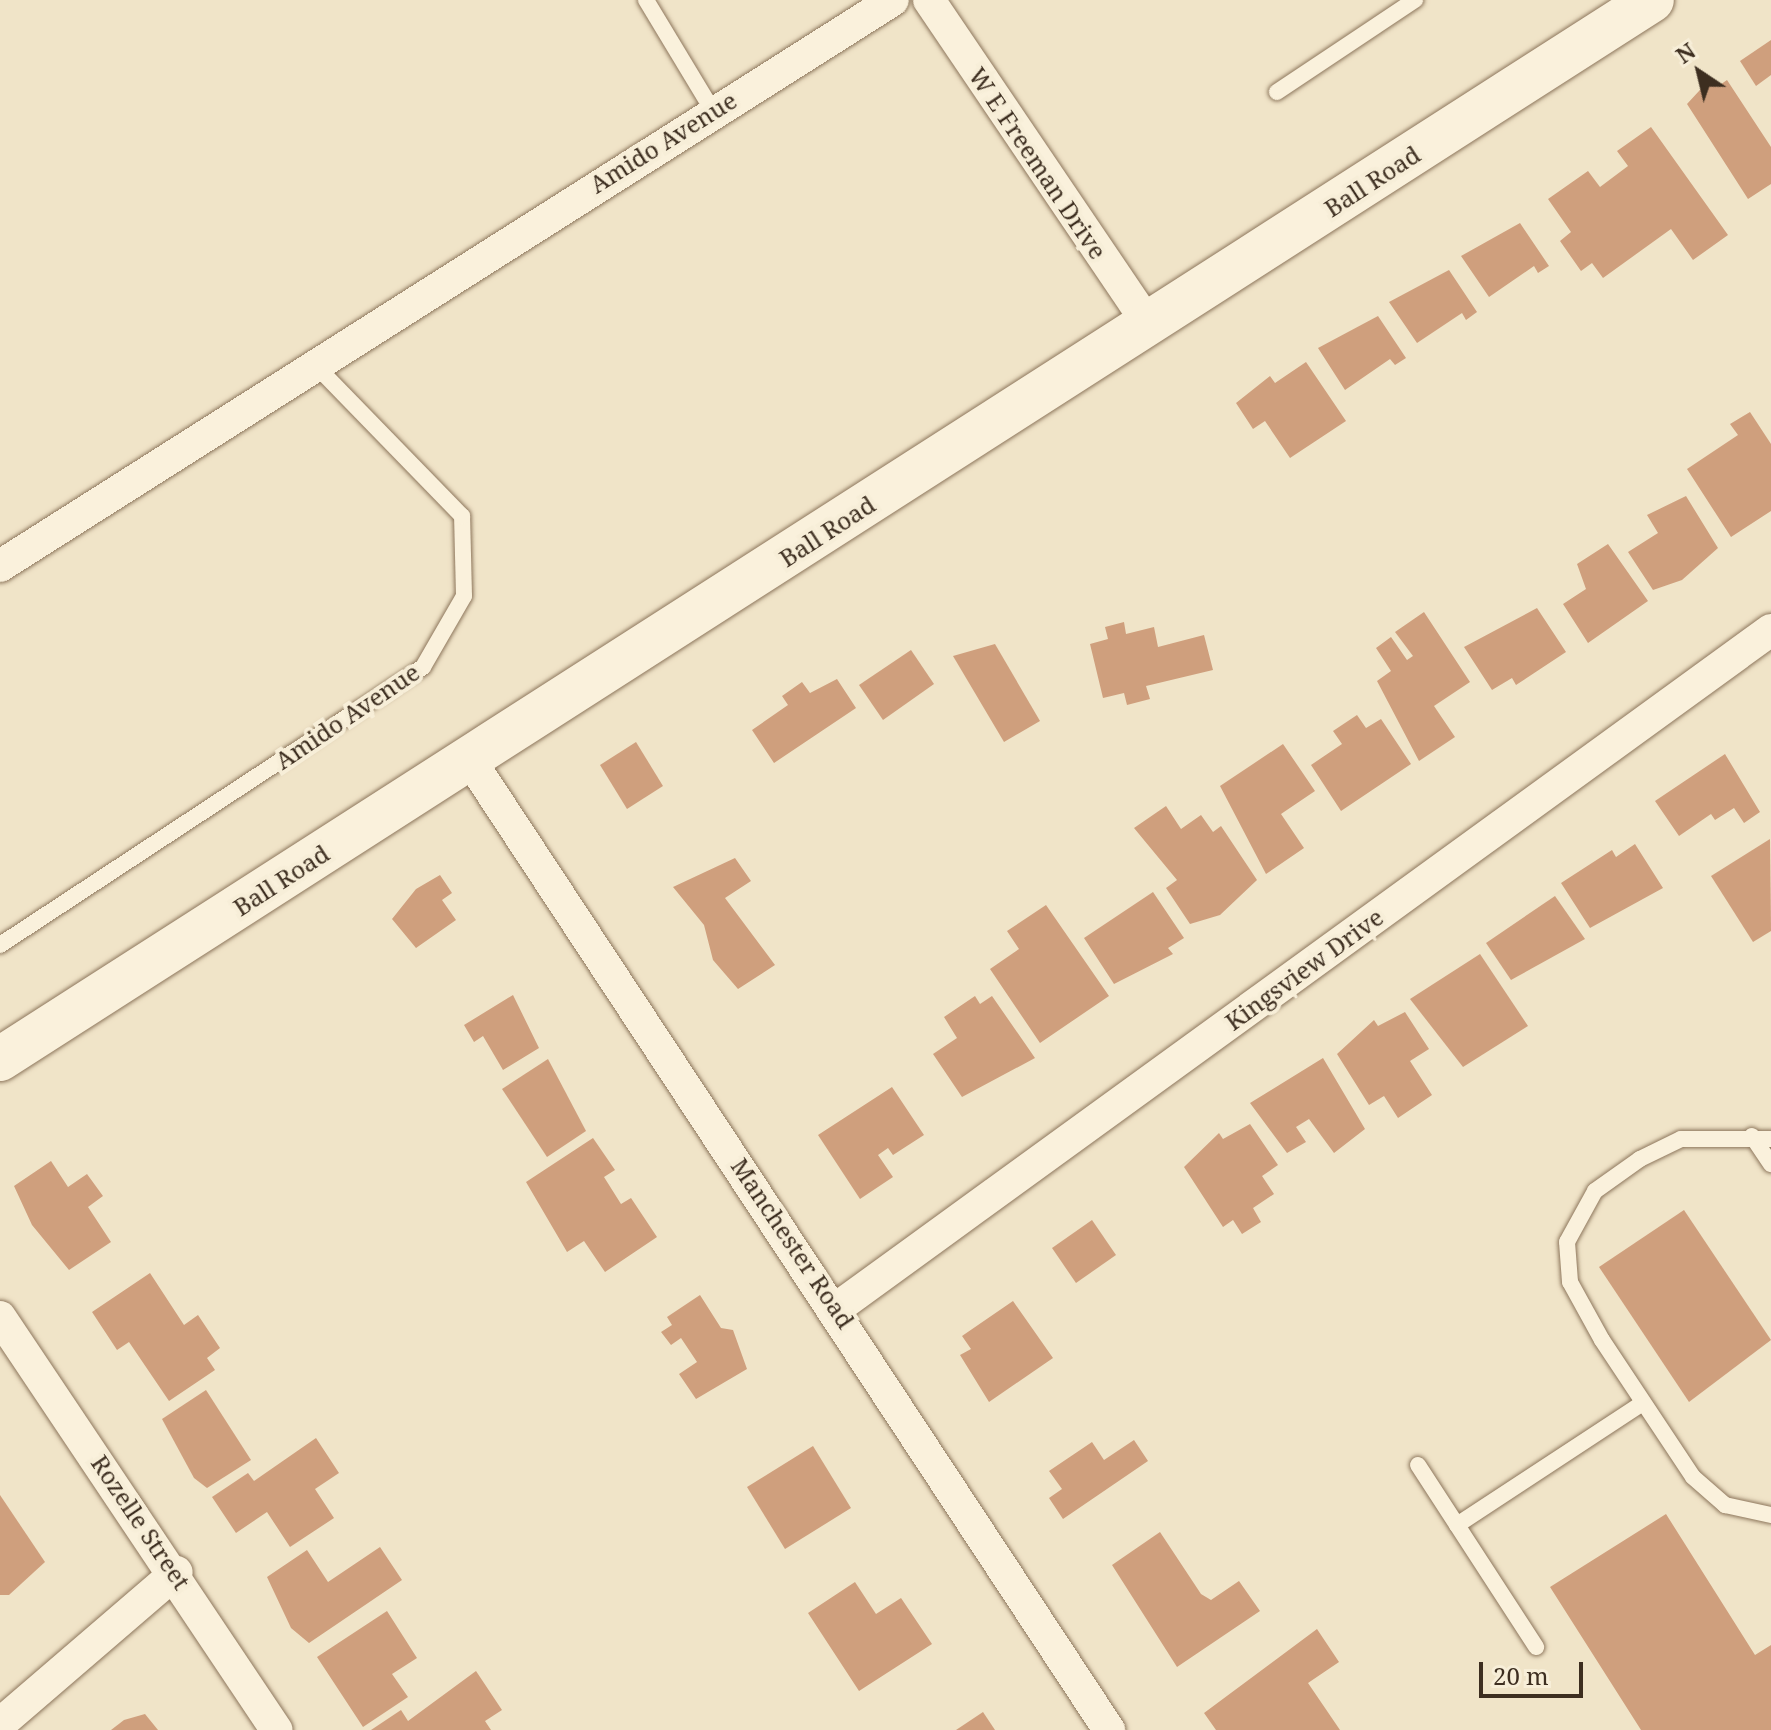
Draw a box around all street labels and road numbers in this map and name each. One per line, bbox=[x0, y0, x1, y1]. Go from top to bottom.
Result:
street label: W E Freeman Drive bbox=[963, 62, 1113, 264]
street label: Amido Avenue bbox=[584, 85, 742, 199]
street label: Ball Road bbox=[1319, 139, 1425, 223]
street label: Ball Road bbox=[774, 489, 880, 573]
street label: Amido Avenue bbox=[269, 657, 425, 775]
street label: Ball Road bbox=[228, 838, 334, 922]
street label: Kingsview Drive bbox=[1219, 902, 1389, 1036]
street label: Manchester Road bbox=[725, 1153, 861, 1333]
street label: Rozelle Street bbox=[86, 1449, 196, 1595]

